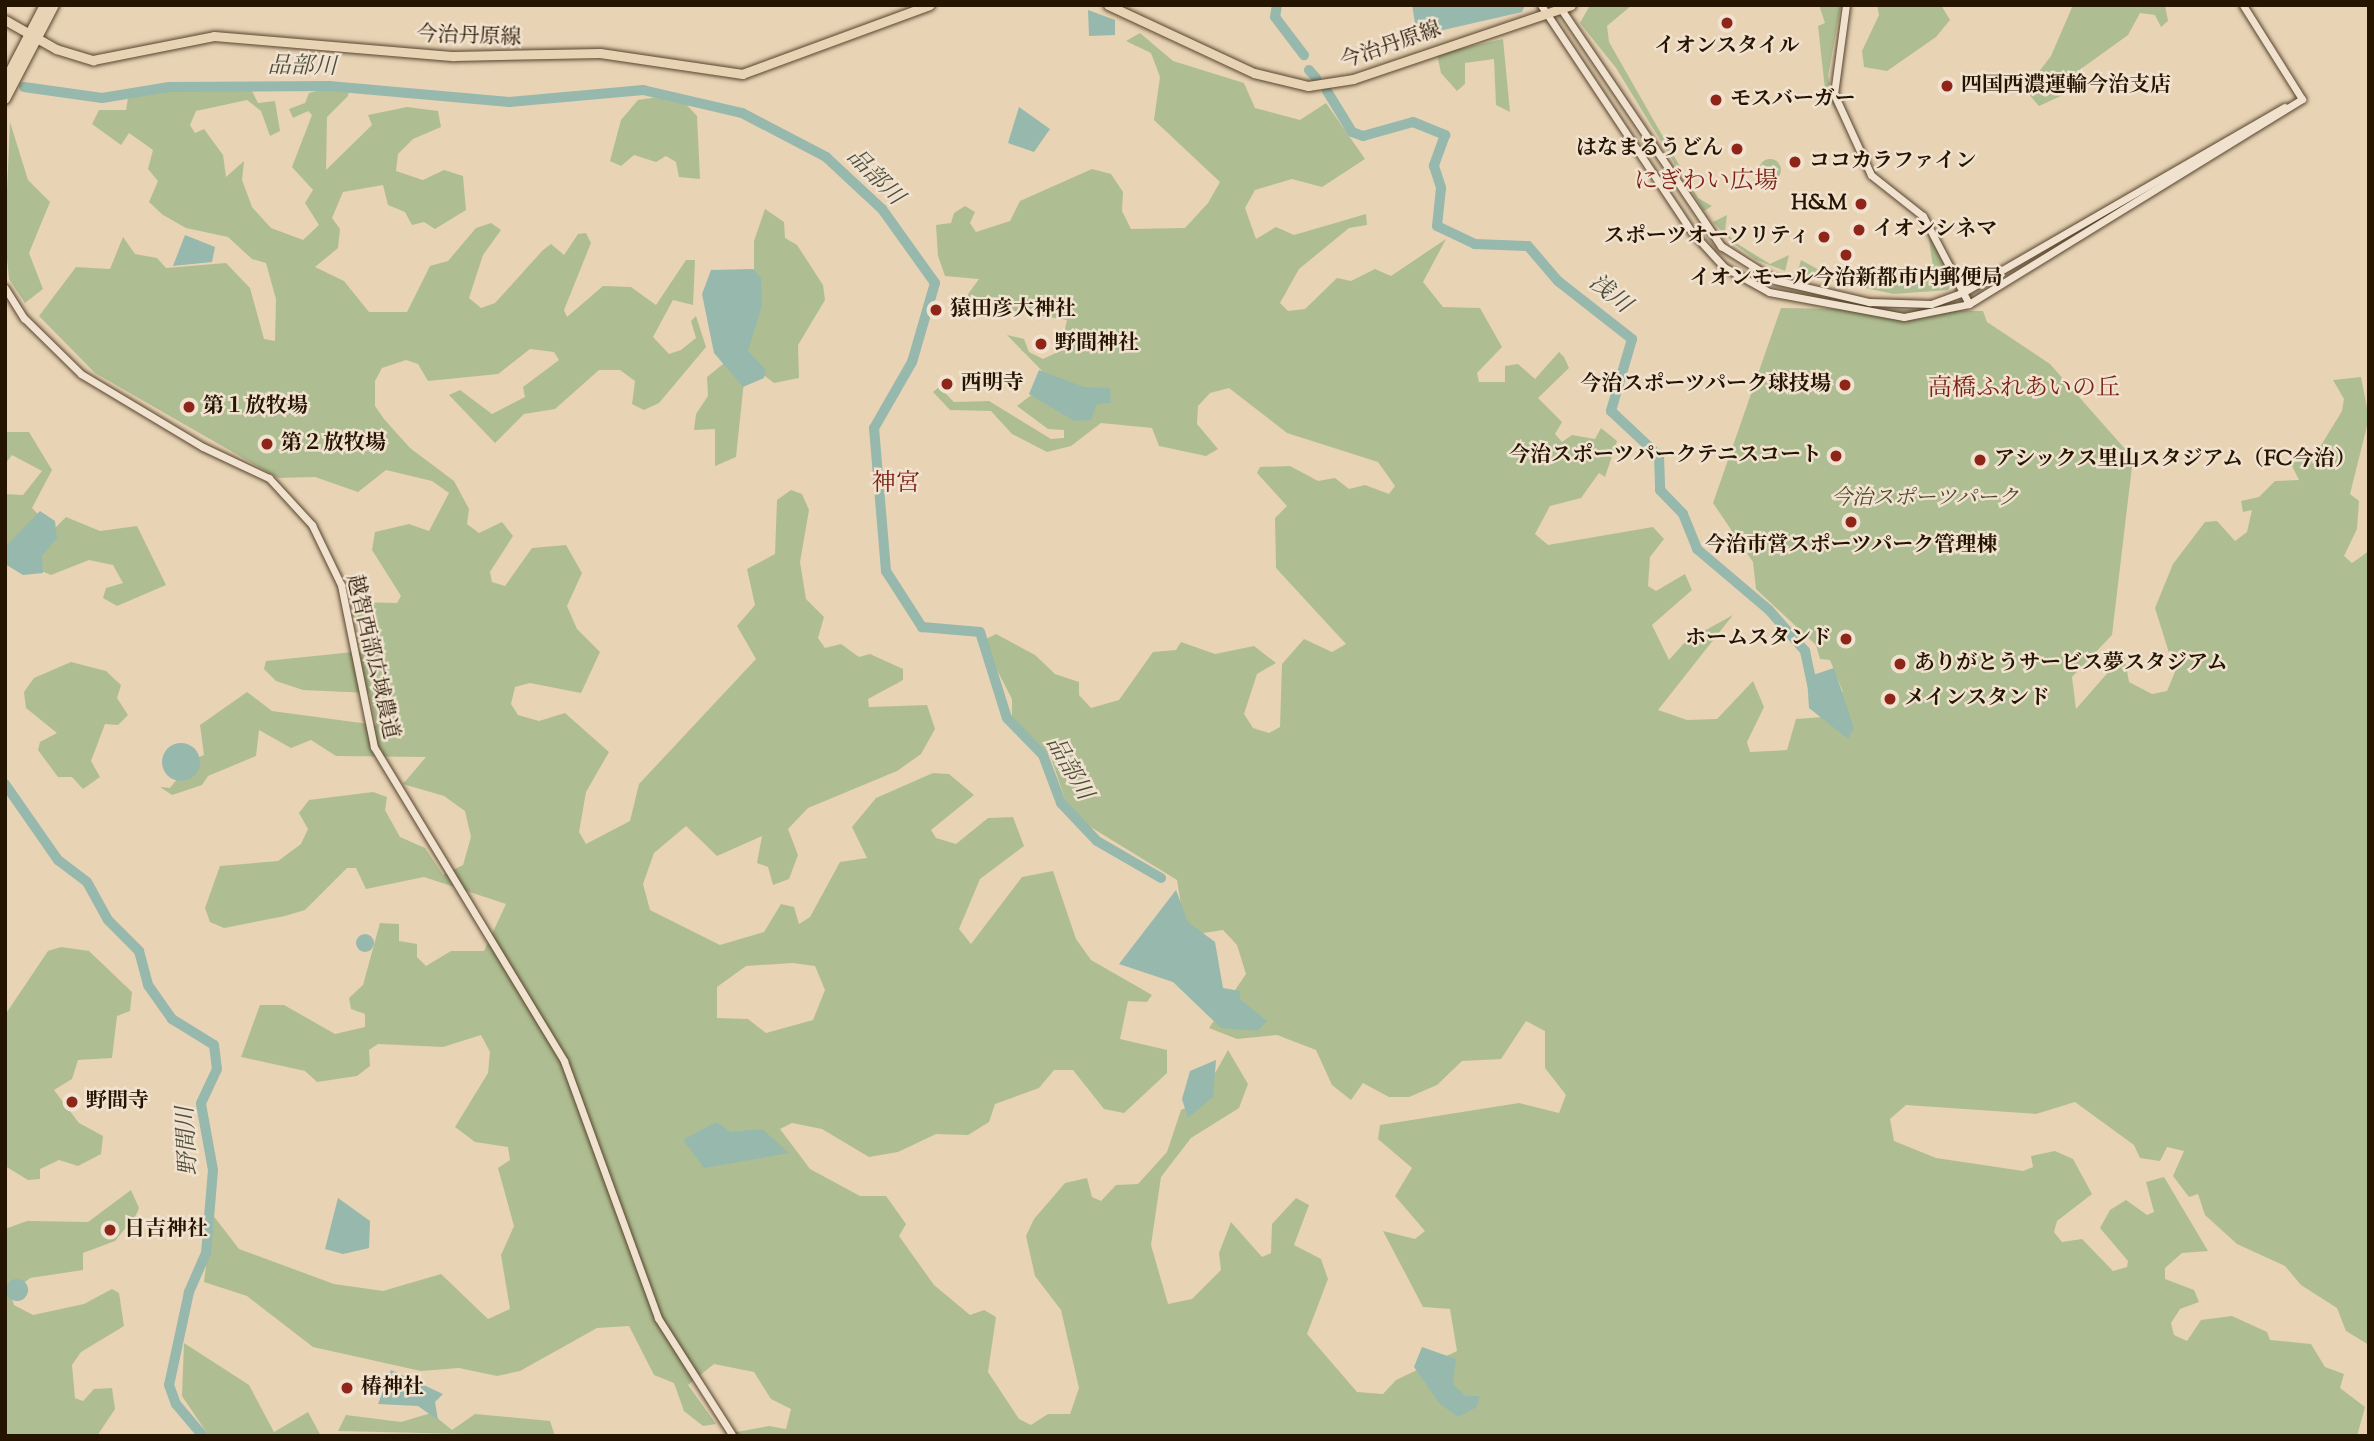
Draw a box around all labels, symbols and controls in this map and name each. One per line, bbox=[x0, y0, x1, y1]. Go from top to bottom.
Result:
marker: イオンスタイル bbox=[1719, 15, 1735, 31]
street label: 今治丹原線 bbox=[1337, 17, 1445, 75]
street label: 今治丹原線 bbox=[416, 23, 522, 51]
place label: イオンスタイル bbox=[1654, 34, 1800, 60]
water label: 品部川 bbox=[267, 54, 337, 82]
place label: 四国西濃運輸今治支店 bbox=[1961, 73, 2171, 99]
marker: 四国西濃運輸今治支店 bbox=[1939, 78, 1955, 94]
place label: モスバーガー bbox=[1730, 87, 1856, 113]
marker: モスバーガー bbox=[1708, 92, 1724, 108]
place label: はなまるうどん bbox=[1576, 136, 1723, 162]
marker: はなまるうどん bbox=[1729, 141, 1745, 157]
water label: 品部川 bbox=[840, 144, 908, 212]
place label: ココカラファイン bbox=[1809, 149, 1977, 175]
marker: ココカラファイン bbox=[1787, 154, 1803, 170]
district label: にぎわい広場 bbox=[1634, 169, 1778, 197]
place label: H&M bbox=[1791, 191, 1847, 217]
marker: H&M bbox=[1853, 196, 1869, 212]
place label: イオンシネマ bbox=[1873, 217, 1999, 243]
marker: イオンシネマ bbox=[1851, 222, 1867, 238]
place label: スポーツオーソリティ bbox=[1600, 224, 1810, 250]
marker: スポーツオーソリティ bbox=[1816, 229, 1832, 245]
marker: イオンモール今治新都市内郵便局 bbox=[1838, 247, 1854, 263]
place label: イオンモール今治新都市内郵便局 bbox=[1689, 266, 2003, 292]
water label: 浅川 bbox=[1582, 270, 1636, 320]
place label: 猿田彦大神社 bbox=[950, 297, 1076, 323]
marker: 猿田彦大神社 bbox=[928, 302, 944, 318]
place label: 野間神社 bbox=[1055, 331, 1139, 357]
marker: 野間神社 bbox=[1033, 336, 1049, 352]
place label: 西明寺 bbox=[961, 371, 1024, 397]
place label: 今治スポーツパーク球技場 bbox=[1579, 372, 1831, 398]
marker: 西明寺 bbox=[939, 376, 955, 392]
district label: 高橋ふれあいの丘 bbox=[1928, 376, 2120, 404]
marker: 今治スポーツパーク球技場 bbox=[1837, 377, 1853, 393]
place label: 第１放牧場 bbox=[203, 394, 308, 420]
marker: 第１放牧場 bbox=[181, 399, 197, 415]
place label: 第２放牧場 bbox=[281, 431, 386, 457]
marker: 第２放牧場 bbox=[259, 436, 275, 452]
place label: 今治スポーツパークテニスコート bbox=[1507, 443, 1822, 469]
place label: アシックス里山スタジアム（FC今治） bbox=[1994, 447, 2359, 473]
marker: 今治スポーツパークテニスコート bbox=[1828, 448, 1844, 464]
marker: アシックス里山スタジアム（FC今治） bbox=[1972, 452, 1988, 468]
district label: 神宮 bbox=[872, 471, 920, 499]
park label: 今治スポーツパーク bbox=[1831, 486, 2019, 512]
marker: 今治市営スポーツパーク管理棟 bbox=[1843, 514, 1859, 530]
place label: 今治市営スポーツパーク管理棟 bbox=[1704, 533, 1998, 559]
street label: 越智西部広域農道 bbox=[341, 572, 403, 742]
place label: ホームスタンド bbox=[1685, 626, 1832, 652]
marker: ホームスタンド bbox=[1838, 631, 1854, 647]
place label: ありがとうサービス夢スタジアム bbox=[1914, 651, 2229, 677]
marker: ありがとうサービス夢スタジアム bbox=[1892, 656, 1908, 672]
place label: メインスタンド bbox=[1904, 686, 2051, 712]
marker: メインスタンド bbox=[1882, 691, 1898, 707]
water label: 品部川 bbox=[1039, 732, 1097, 806]
place label: 野間寺 bbox=[86, 1089, 149, 1115]
marker: 野間寺 bbox=[64, 1094, 80, 1110]
water label: 野間川 bbox=[173, 1106, 205, 1176]
place label: 日吉神社 bbox=[124, 1217, 208, 1243]
marker: 日吉神社 bbox=[102, 1222, 118, 1238]
place label: 椿神社 bbox=[361, 1375, 424, 1401]
marker: 椿神社 bbox=[339, 1380, 355, 1396]

